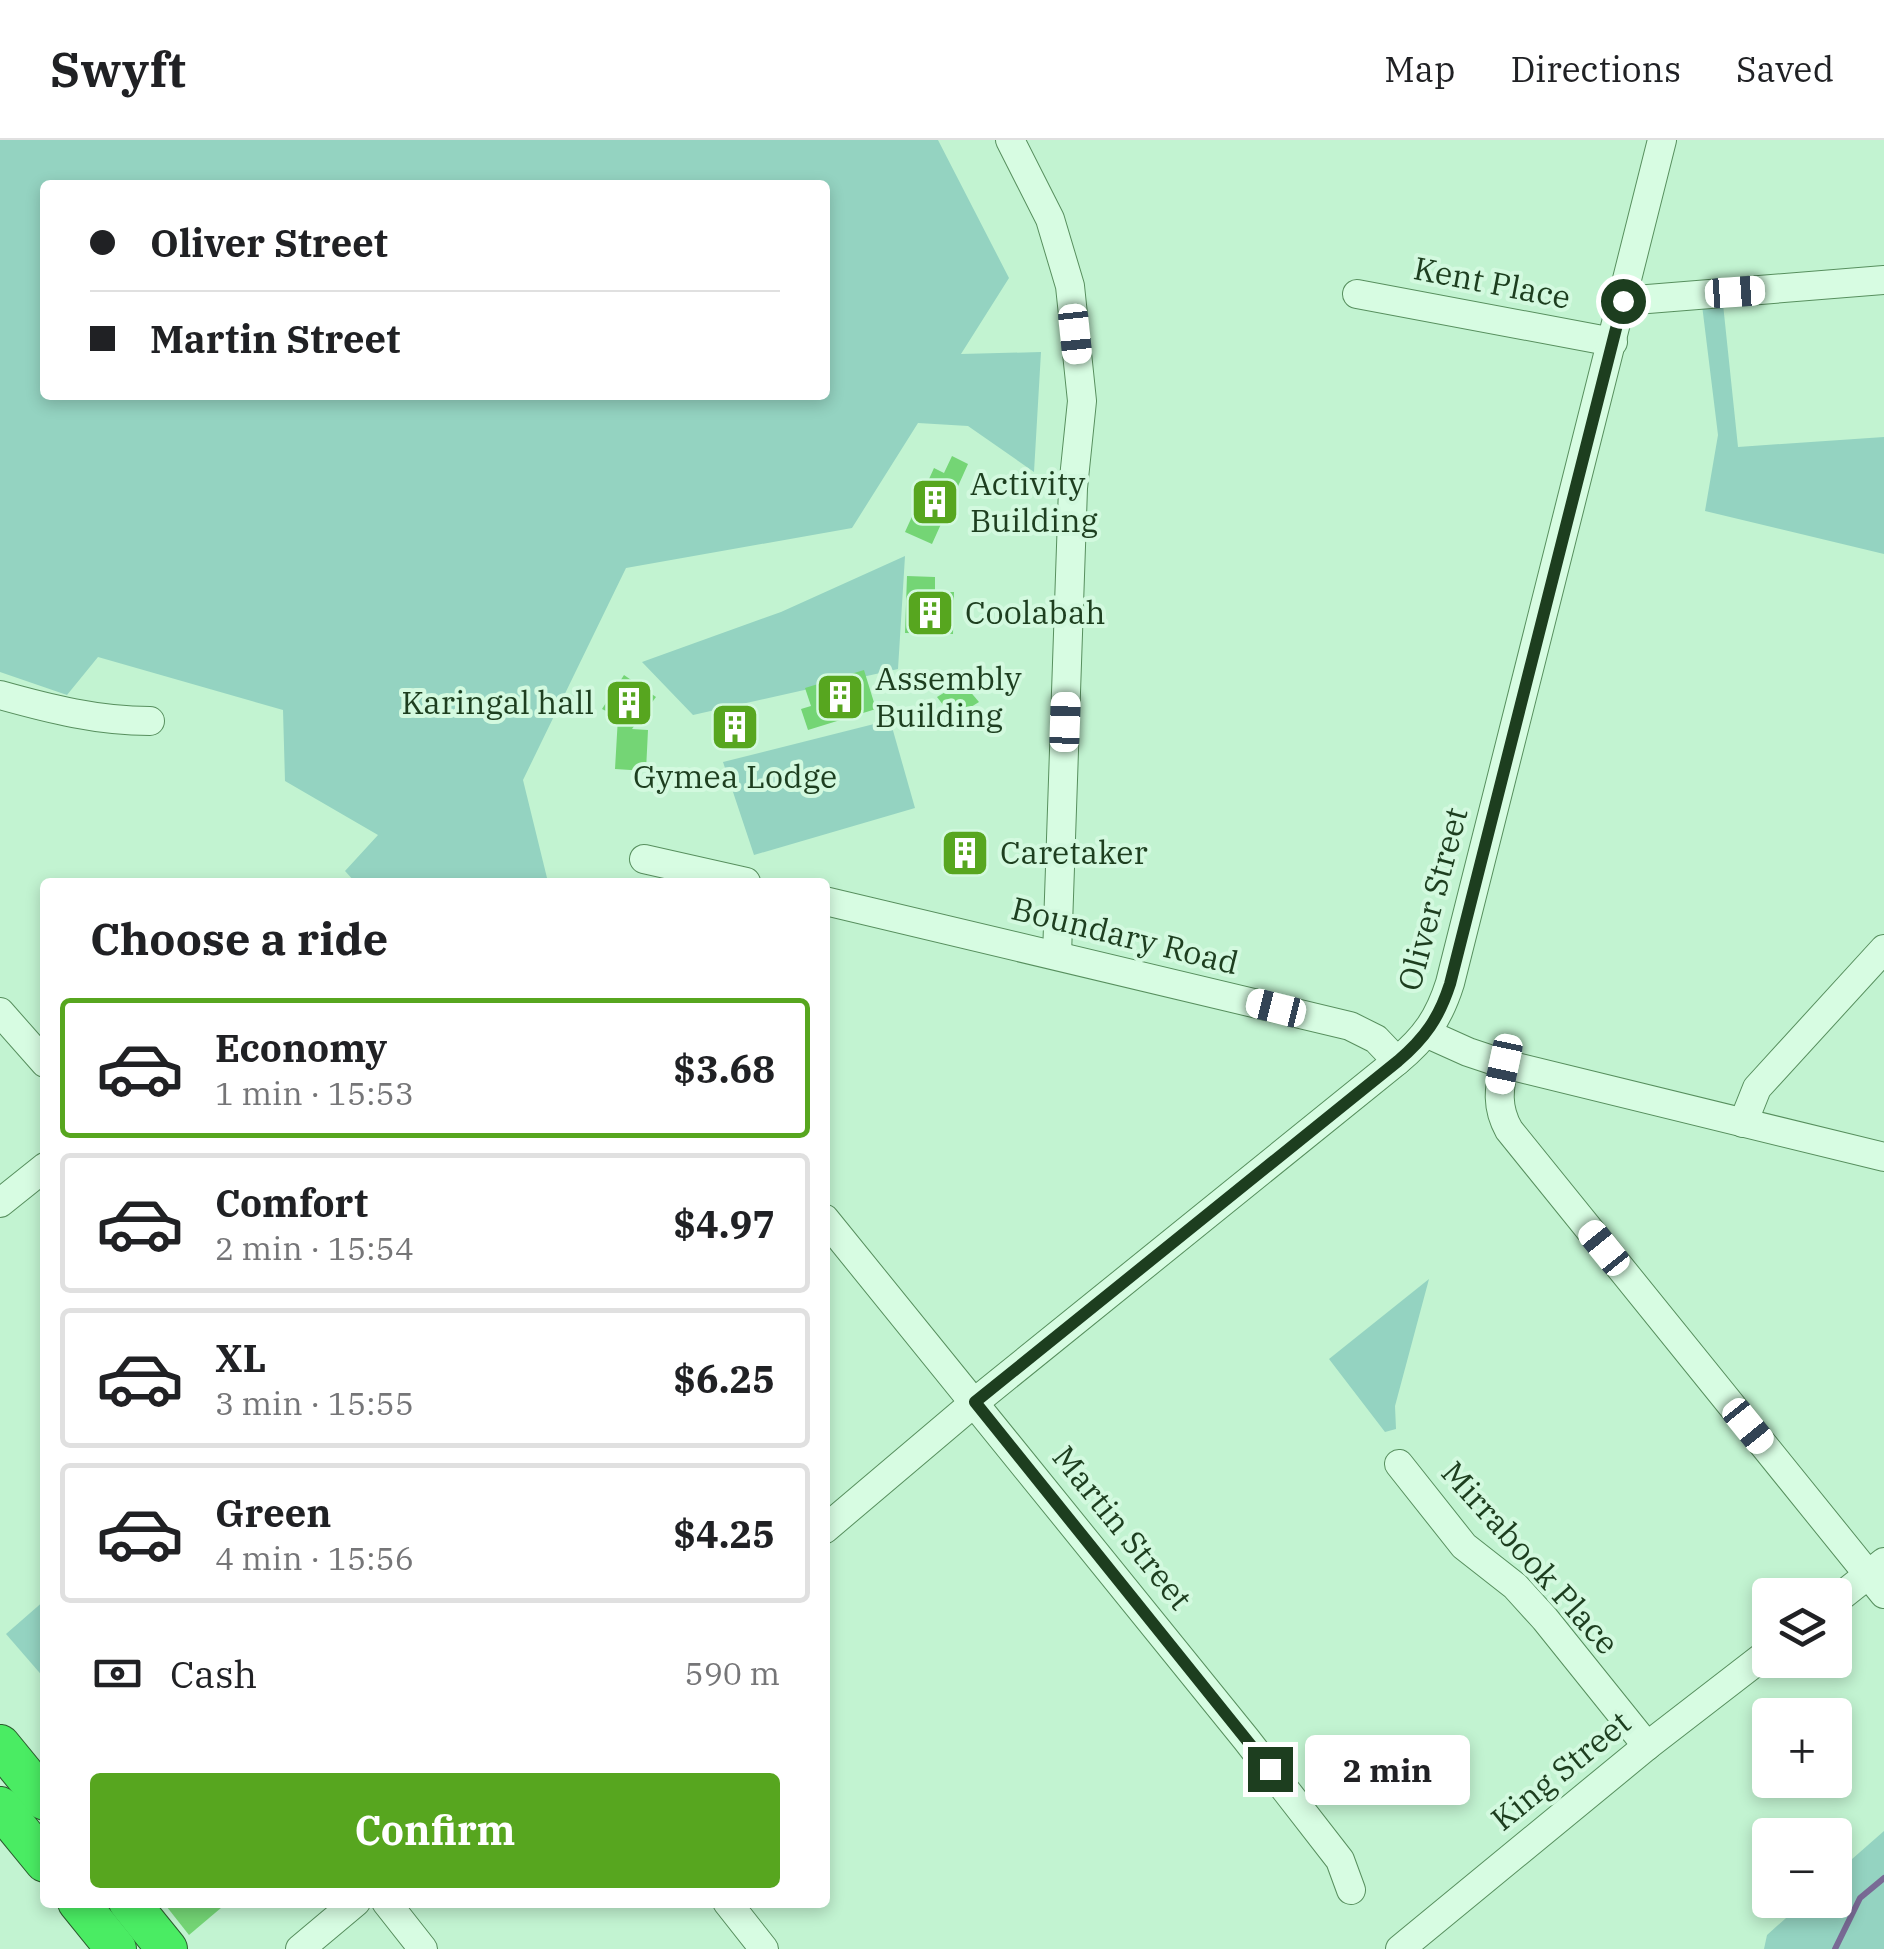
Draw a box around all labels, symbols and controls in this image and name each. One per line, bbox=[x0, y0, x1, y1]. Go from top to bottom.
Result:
text: Swyft bbox=[50, 38, 186, 100]
text: Map bbox=[1384, 46, 1455, 92]
text: Directions bbox=[1510, 46, 1681, 92]
text: Saved bbox=[1736, 46, 1834, 92]
text: Oliver Street bbox=[150, 218, 388, 267]
street label: Kent Place bbox=[1410, 246, 1574, 318]
car bbox=[1704, 275, 1766, 309]
route start bbox=[1601, 279, 1646, 324]
car bbox=[1057, 303, 1093, 365]
text: Martin Street bbox=[150, 314, 400, 363]
place label: Activity Building bbox=[970, 462, 1098, 541]
building icon: Activity Building bbox=[909, 476, 961, 528]
building icon: Coolabah bbox=[904, 587, 956, 639]
place label: Coolabah bbox=[965, 591, 1106, 633]
place label: Assembly Building bbox=[875, 657, 1022, 736]
building icon: Assembly Building bbox=[814, 671, 866, 723]
building icon: Karingal hall bbox=[603, 677, 655, 729]
place label: Karingal hall bbox=[401, 681, 594, 723]
car bbox=[1049, 691, 1081, 753]
building icon: Gymea Lodge bbox=[709, 701, 761, 753]
place label: Gymea Lodge bbox=[633, 755, 837, 797]
street label: Oliver Street bbox=[1387, 803, 1477, 995]
building icon: Caretaker bbox=[939, 827, 991, 879]
place label: Caretaker bbox=[1000, 831, 1148, 873]
street label: Boundary Road bbox=[1007, 887, 1243, 984]
text: Choose a ride bbox=[90, 909, 388, 967]
car bbox=[1243, 986, 1309, 1030]
icon: car bbox=[95, 1023, 185, 1113]
text: Economy bbox=[215, 1023, 387, 1072]
car bbox=[1483, 1032, 1525, 1096]
text: $3.68 bbox=[673, 1044, 775, 1093]
text: 1 min · 15:53 bbox=[215, 1072, 414, 1114]
icon: car bbox=[95, 1178, 185, 1268]
text: Comfort bbox=[215, 1178, 368, 1227]
text: $4.97 bbox=[673, 1199, 775, 1248]
car bbox=[1573, 1215, 1635, 1281]
text: 2 min · 15:54 bbox=[215, 1227, 414, 1269]
icon: car bbox=[95, 1333, 185, 1423]
text: XL bbox=[215, 1333, 266, 1382]
text: $6.25 bbox=[673, 1354, 775, 1403]
text: 3 min · 15:55 bbox=[215, 1382, 414, 1424]
car bbox=[1717, 1393, 1779, 1459]
street label: Martin Street bbox=[1044, 1437, 1202, 1618]
street label: Mirrabook Place bbox=[1433, 1452, 1629, 1663]
icon: car bbox=[95, 1488, 185, 1578]
text: Green bbox=[215, 1488, 331, 1537]
text: $4.25 bbox=[673, 1509, 775, 1558]
text: 4 min · 15:56 bbox=[215, 1537, 414, 1579]
map controls bbox=[1752, 1578, 1852, 1918]
button: layers bbox=[1752, 1578, 1852, 1678]
icon: cash bbox=[90, 1646, 145, 1701]
text: Cash bbox=[170, 1649, 257, 1698]
text: 590 m bbox=[684, 1652, 780, 1694]
button: + bbox=[1752, 1698, 1852, 1798]
street label: King Street bbox=[1482, 1701, 1639, 1839]
callout: 2 min bbox=[1305, 1734, 1470, 1804]
route end bbox=[1248, 1747, 1293, 1792]
text: 2 min bbox=[1343, 1749, 1432, 1791]
button: Confirm bbox=[90, 1773, 780, 1888]
button: − bbox=[1752, 1818, 1852, 1918]

